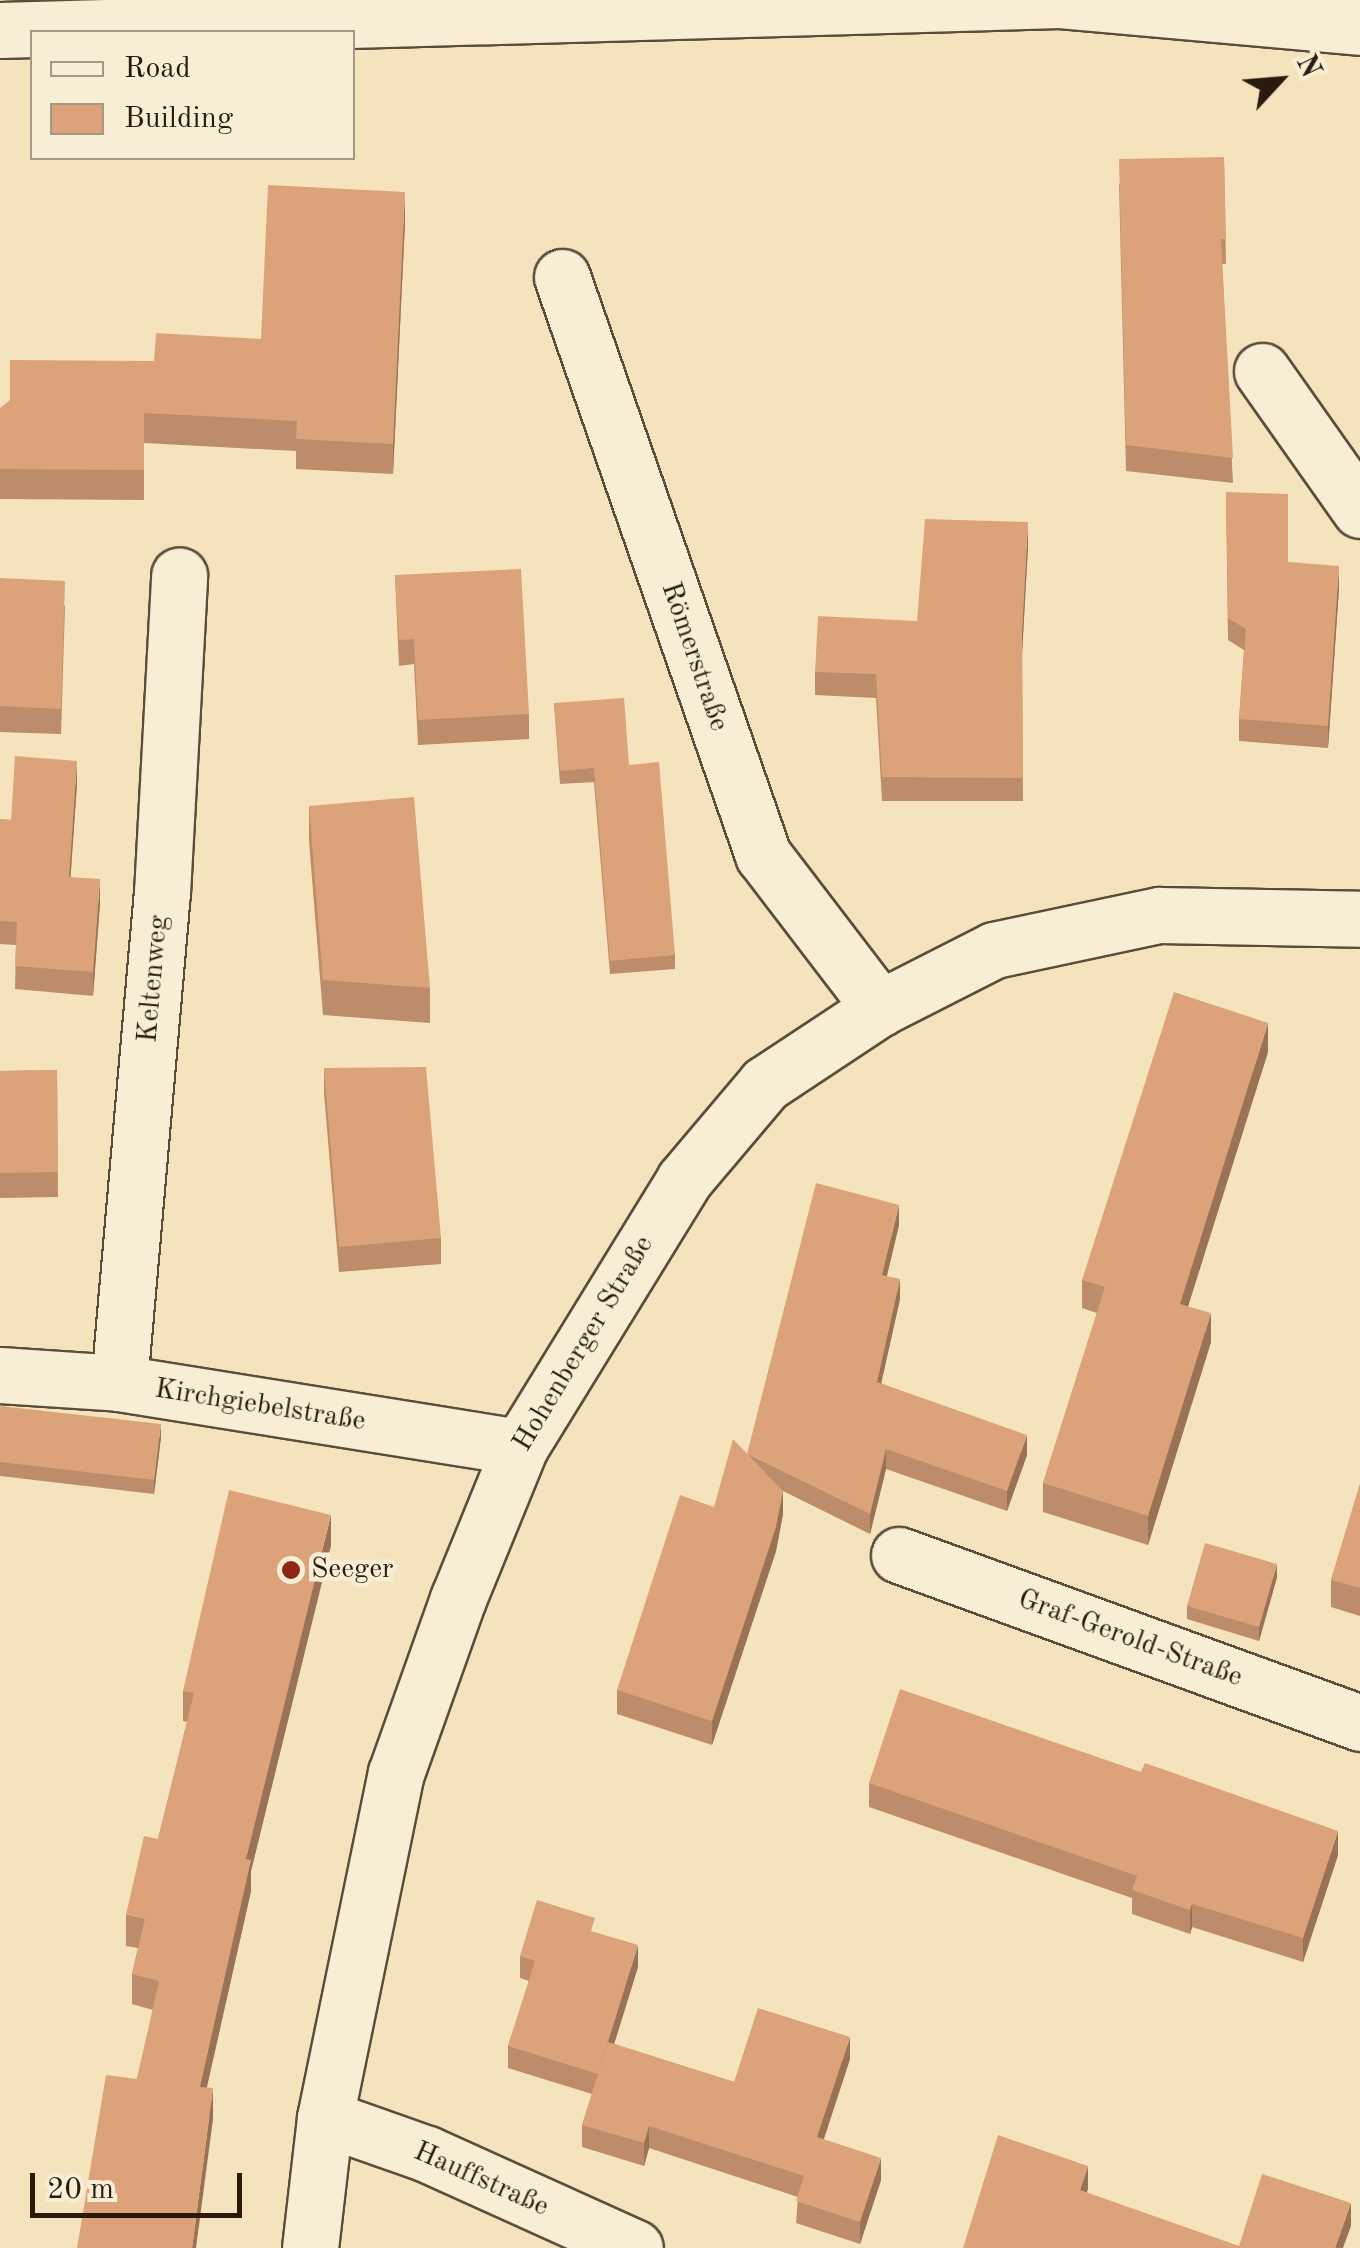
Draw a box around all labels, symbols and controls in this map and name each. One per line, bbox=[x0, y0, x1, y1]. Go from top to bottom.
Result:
legend bbox=[30, 30, 355, 160]
north arrow bbox=[1230, 30, 1330, 130]
text: N bbox=[1290, 51, 1324, 83]
text: Road bbox=[124, 54, 191, 84]
text: Building bbox=[124, 104, 233, 134]
street label: Römerstraße bbox=[653, 578, 735, 736]
street label: Keltenweg bbox=[132, 914, 176, 1044]
street label: Hohenberger Straße bbox=[506, 1230, 662, 1458]
street label: Kirchgiebelstraße bbox=[152, 1373, 368, 1439]
place label: Seeger bbox=[311, 1553, 394, 1587]
marker: Seeger bbox=[280, 1559, 302, 1581]
street label: Graf-Gerold-Straße bbox=[1013, 1583, 1247, 1695]
street label: Hauffstraße bbox=[408, 2135, 554, 2225]
scale bar bbox=[35, 2153, 248, 2215]
text: 20 m bbox=[47, 2175, 114, 2205]

